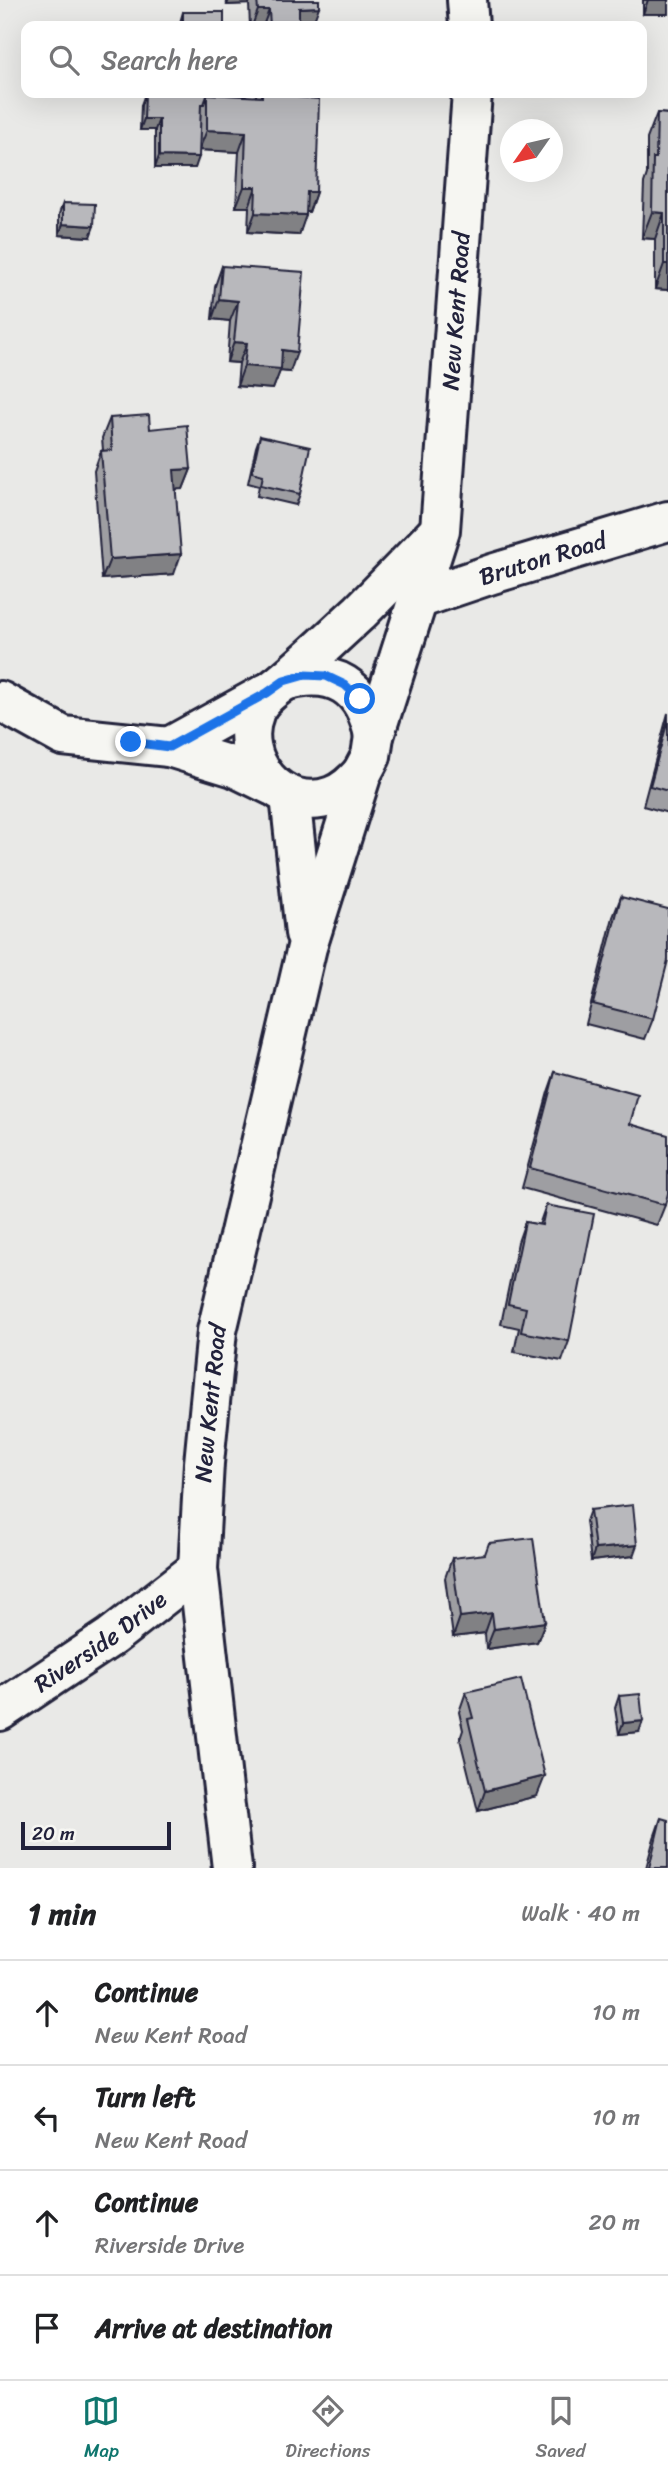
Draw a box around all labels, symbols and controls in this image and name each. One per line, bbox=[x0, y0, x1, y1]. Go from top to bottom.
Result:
search box bbox=[21, 21, 647, 98]
text: Search here bbox=[101, 37, 238, 83]
icon: search bbox=[45, 41, 83, 79]
north arrow bbox=[500, 119, 563, 182]
street label: New Kent Road bbox=[429, 228, 483, 392]
street label: Bruton Road bbox=[473, 519, 614, 598]
route start bbox=[344, 683, 375, 714]
route end bbox=[115, 726, 146, 757]
street label: New Kent Road bbox=[182, 1318, 239, 1484]
street label: Riverside Drive bbox=[25, 1579, 177, 1704]
text: 20 m bbox=[32, 1817, 75, 1850]
scale bar bbox=[21, 1819, 172, 1851]
text: 1 min bbox=[28, 1887, 96, 1941]
text: Walk · 40 m bbox=[521, 1893, 640, 1934]
text: Continue bbox=[95, 1969, 198, 2015]
text: 10 m bbox=[592, 1992, 640, 2033]
icon: ahead bbox=[28, 1994, 66, 2032]
text: New Kent Road bbox=[95, 2015, 247, 2056]
text: Turn left bbox=[95, 2074, 195, 2120]
text: 10 m bbox=[592, 2097, 640, 2138]
icon: left bbox=[28, 2099, 66, 2137]
text: New Kent Road bbox=[95, 2120, 247, 2161]
text: Continue bbox=[95, 2179, 198, 2225]
text: 20 m bbox=[589, 2202, 640, 2243]
icon: ahead bbox=[28, 2204, 66, 2242]
text: Riverside Drive bbox=[95, 2225, 244, 2266]
text: Arrive at destination bbox=[95, 2305, 332, 2351]
icon: arrive bbox=[28, 2309, 66, 2347]
tab: Map bbox=[82, 2392, 120, 2467]
tab: Directions bbox=[285, 2392, 371, 2467]
tab: Saved bbox=[535, 2392, 586, 2467]

